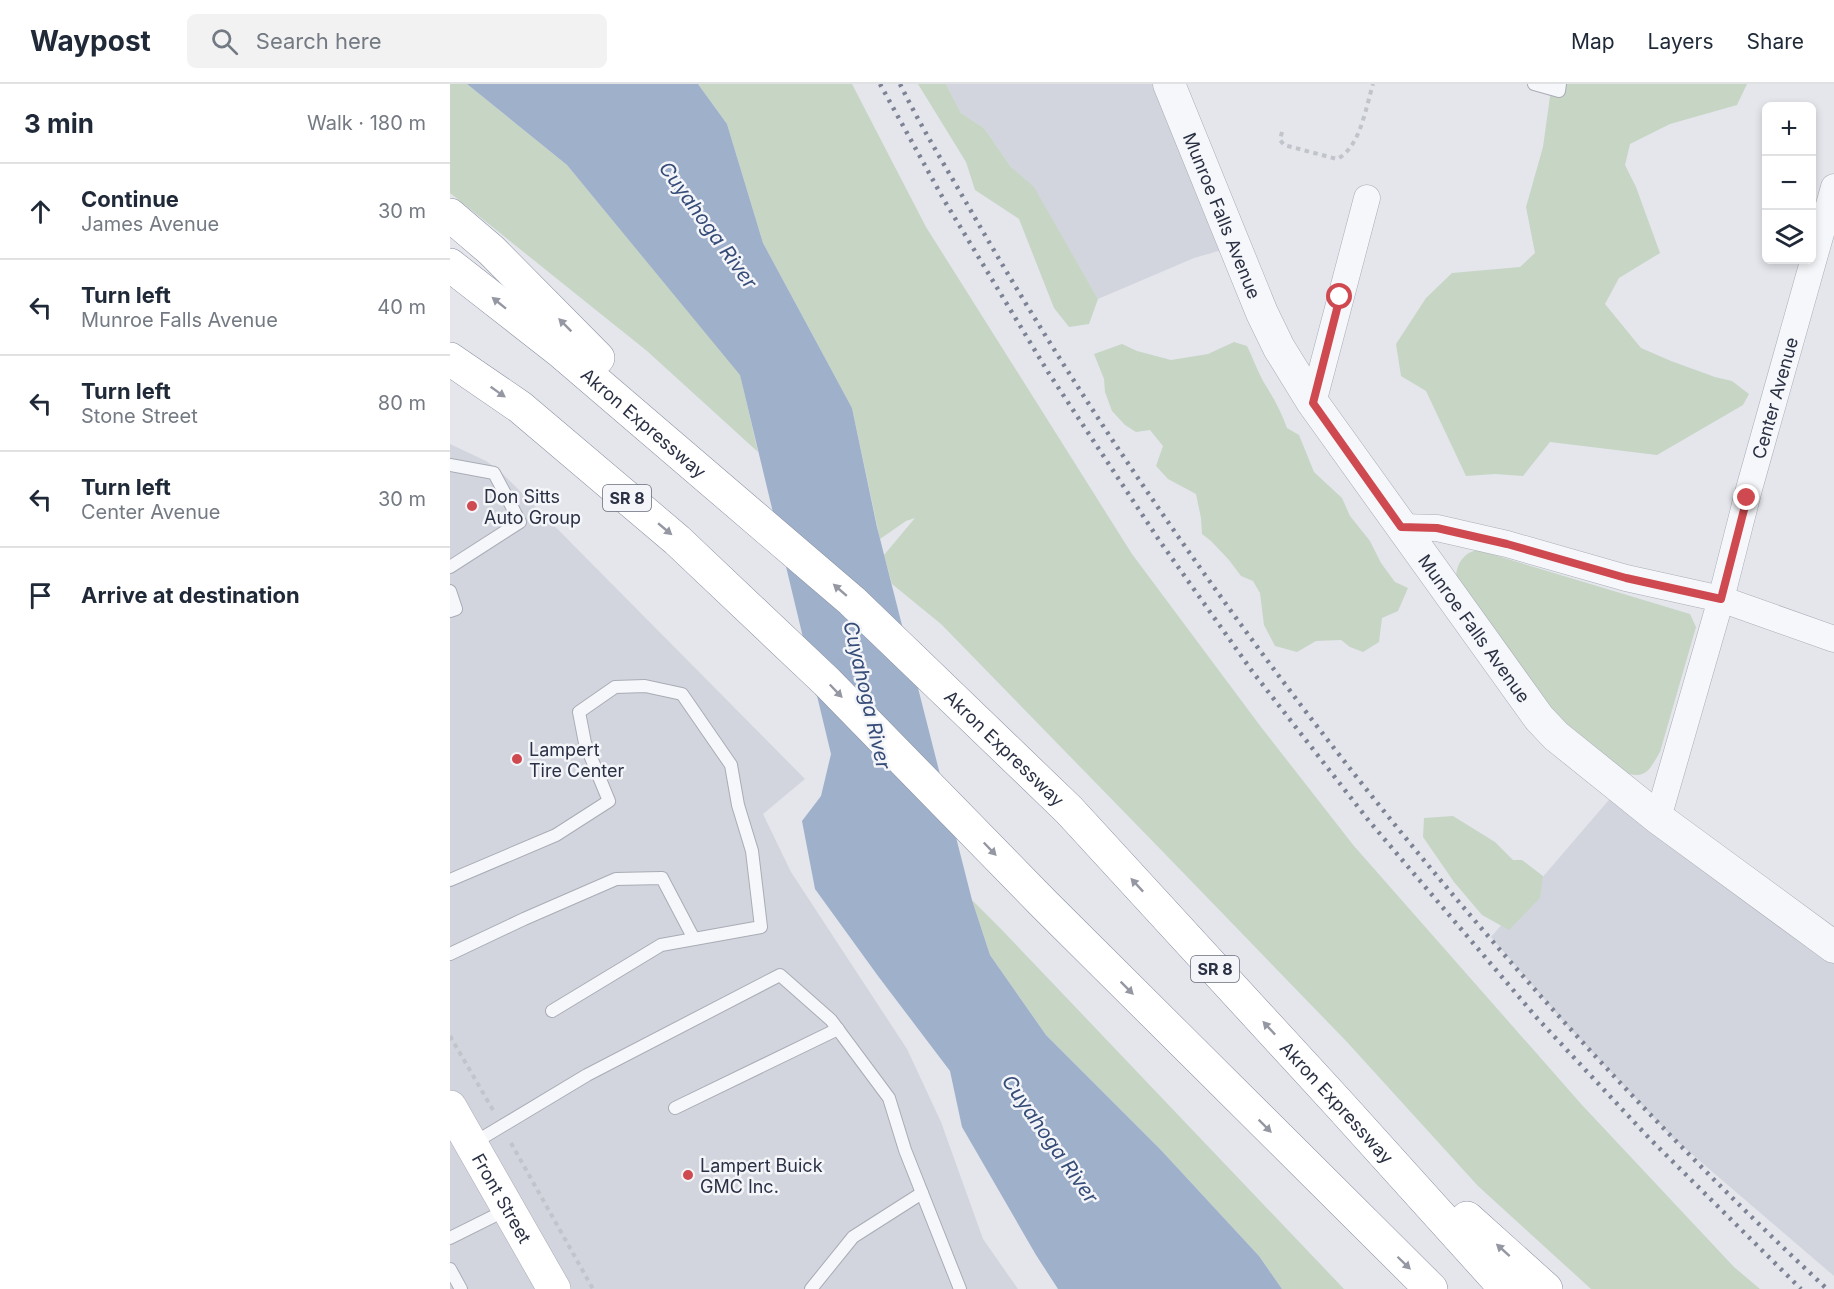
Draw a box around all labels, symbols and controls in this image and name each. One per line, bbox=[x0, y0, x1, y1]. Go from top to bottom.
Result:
search box bbox=[187, 14, 607, 68]
text: Waypost bbox=[30, 24, 151, 58]
icon: search bbox=[208, 25, 241, 58]
text: Search here bbox=[256, 28, 382, 54]
text: Map bbox=[1571, 29, 1615, 54]
text: Layers bbox=[1648, 29, 1714, 54]
text: Share bbox=[1747, 29, 1804, 54]
map controls bbox=[1762, 102, 1816, 264]
button: + bbox=[1762, 102, 1816, 156]
text: 3 min bbox=[24, 108, 94, 139]
text: Walk · 180 m bbox=[307, 111, 426, 135]
street label: Munroe Falls Avenue bbox=[1179, 129, 1266, 302]
button: − bbox=[1762, 156, 1816, 210]
water label: Cuyahoga River bbox=[654, 157, 762, 294]
text: Continue bbox=[81, 186, 179, 212]
icon: ahead bbox=[24, 195, 57, 228]
text: 30 m bbox=[378, 199, 426, 223]
button: layers bbox=[1762, 210, 1816, 264]
text: James Avenue bbox=[81, 212, 219, 236]
text: Turn left bbox=[81, 282, 171, 308]
route start bbox=[1326, 283, 1352, 309]
icon: left bbox=[24, 291, 57, 324]
text: 40 m bbox=[377, 295, 426, 319]
one-way arrow bbox=[492, 297, 507, 309]
text: Munroe Falls Avenue bbox=[81, 308, 278, 332]
one-way arrow bbox=[558, 318, 572, 332]
street label: Center Avenue bbox=[1748, 335, 1802, 461]
street label: Akron Expressway bbox=[577, 364, 711, 482]
text: Turn left bbox=[81, 378, 171, 404]
one-way arrow bbox=[490, 386, 506, 397]
icon: left bbox=[24, 387, 57, 420]
text: 80 m bbox=[378, 391, 426, 415]
text: Stone Street bbox=[81, 404, 198, 428]
text: Turn left bbox=[81, 474, 171, 500]
icon: left bbox=[24, 483, 57, 516]
route end bbox=[1733, 484, 1759, 510]
road number: SR 8 bbox=[603, 485, 651, 511]
place label: Don Sitts Auto Group bbox=[484, 486, 581, 528]
text: 30 m bbox=[378, 487, 426, 511]
marker: Don Sitts Auto Group bbox=[465, 499, 479, 513]
text: Center Avenue bbox=[81, 500, 221, 524]
one-way arrow bbox=[657, 523, 672, 535]
street label: Munroe Falls Avenue bbox=[1414, 550, 1535, 706]
icon: arrive bbox=[24, 579, 57, 612]
text: Arrive at destination bbox=[81, 582, 300, 608]
one-way arrow bbox=[833, 584, 848, 597]
water label: Cuyahoga River bbox=[838, 619, 896, 772]
one-way arrow bbox=[829, 684, 843, 699]
street label: Akron Expressway bbox=[941, 686, 1069, 810]
place label: Lampert Tire Center bbox=[529, 739, 624, 781]
marker: Lampert Tire Center bbox=[510, 752, 524, 766]
one-way arrow bbox=[983, 841, 997, 855]
one-way arrow bbox=[1130, 877, 1144, 892]
road number: SR 8 bbox=[1191, 956, 1239, 982]
one-way arrow bbox=[1120, 980, 1134, 994]
one-way arrow bbox=[1263, 1021, 1277, 1035]
street label: Akron Expressway bbox=[1276, 1037, 1398, 1168]
water label: Cuyahoga River bbox=[997, 1070, 1103, 1208]
one-way arrow bbox=[1258, 1118, 1272, 1132]
street label: Front Street bbox=[468, 1150, 536, 1247]
place label: Lampert Buick GMC Inc. bbox=[700, 1155, 823, 1197]
marker: Lampert Buick GMC Inc. bbox=[681, 1168, 695, 1182]
one-way arrow bbox=[1496, 1244, 1511, 1257]
one-way arrow bbox=[1396, 1255, 1410, 1269]

